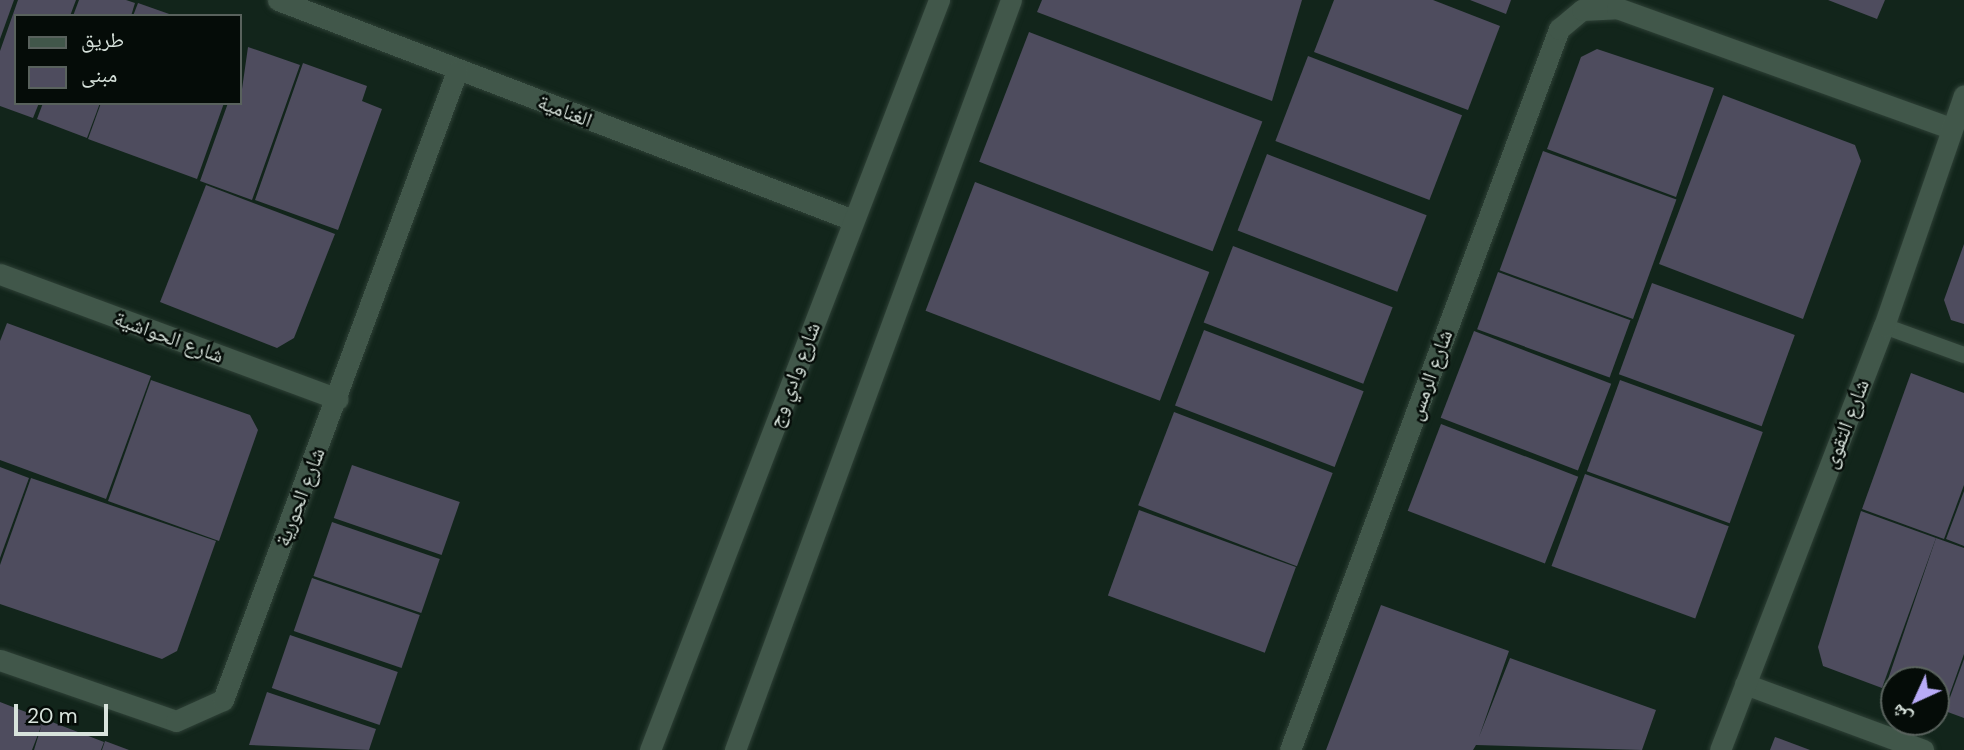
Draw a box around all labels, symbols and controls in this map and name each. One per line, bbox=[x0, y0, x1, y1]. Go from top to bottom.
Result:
legend bbox=[14, 14, 242, 105]
text: طريق bbox=[81, 26, 124, 54]
text: مبنى bbox=[81, 61, 117, 89]
street label: الغنامية bbox=[534, 89, 596, 133]
street label: شارع الحواشية bbox=[111, 306, 227, 368]
street label: شارع وادي وج bbox=[762, 319, 826, 431]
street label: شارع الرمس bbox=[1402, 326, 1458, 424]
street label: شارع التقوى bbox=[1817, 376, 1875, 472]
street label: شارع الحورية bbox=[270, 444, 330, 550]
north arrow bbox=[1880, 666, 1950, 736]
scale bar bbox=[18, 690, 112, 734]
text: ش bbox=[1885, 699, 1917, 731]
text: 20 m bbox=[27, 702, 78, 730]

